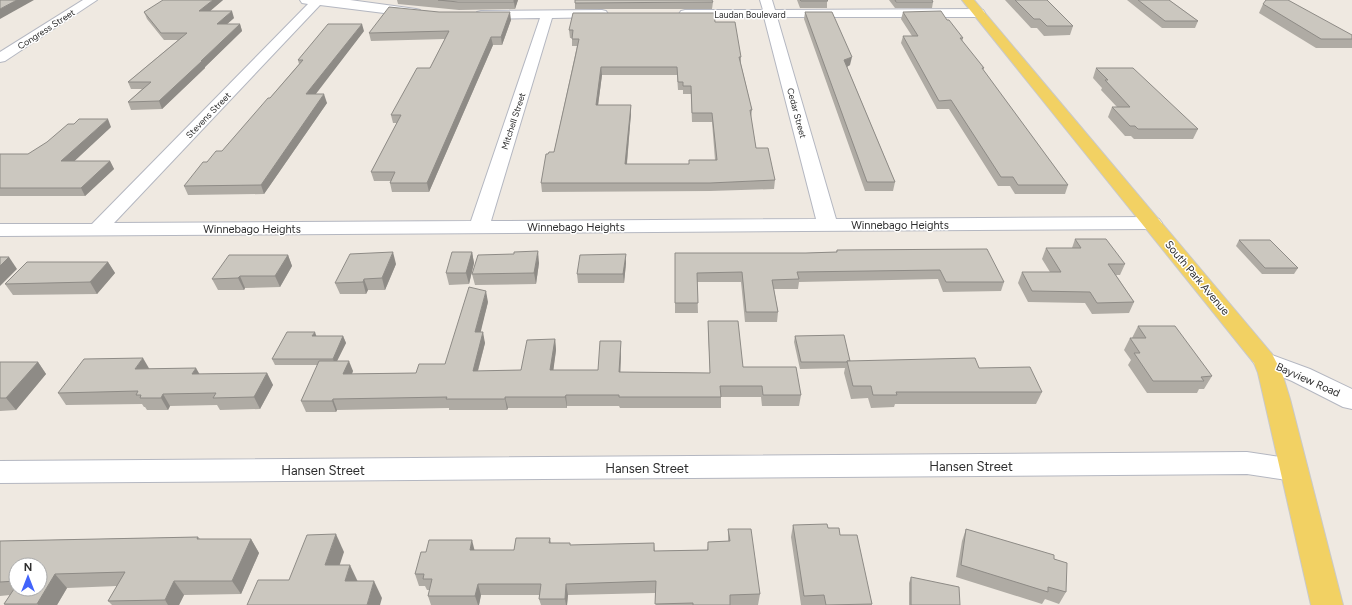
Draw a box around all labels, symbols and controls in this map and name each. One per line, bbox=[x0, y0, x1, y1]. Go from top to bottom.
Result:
street label: Congress Street bbox=[15, 6, 77, 52]
street label: Laudan Boulevard bbox=[714, 9, 786, 20]
street label: Cedar Street bbox=[785, 87, 809, 140]
street label: Stevens Street bbox=[183, 89, 233, 140]
street label: Mitchell Street bbox=[499, 91, 528, 151]
street label: Winnebago Heights bbox=[851, 219, 949, 232]
street label: Winnebago Heights bbox=[527, 221, 625, 234]
street label: Winnebago Heights bbox=[203, 223, 301, 236]
street label: South Park Avenue bbox=[1162, 238, 1232, 318]
street label: Bayview Road bbox=[1274, 360, 1342, 400]
street label: Hansen Street bbox=[929, 459, 1013, 474]
street label: Hansen Street bbox=[605, 461, 689, 476]
street label: Hansen Street bbox=[281, 463, 365, 478]
north arrow bbox=[8, 557, 48, 597]
text: N bbox=[24, 561, 32, 574]

